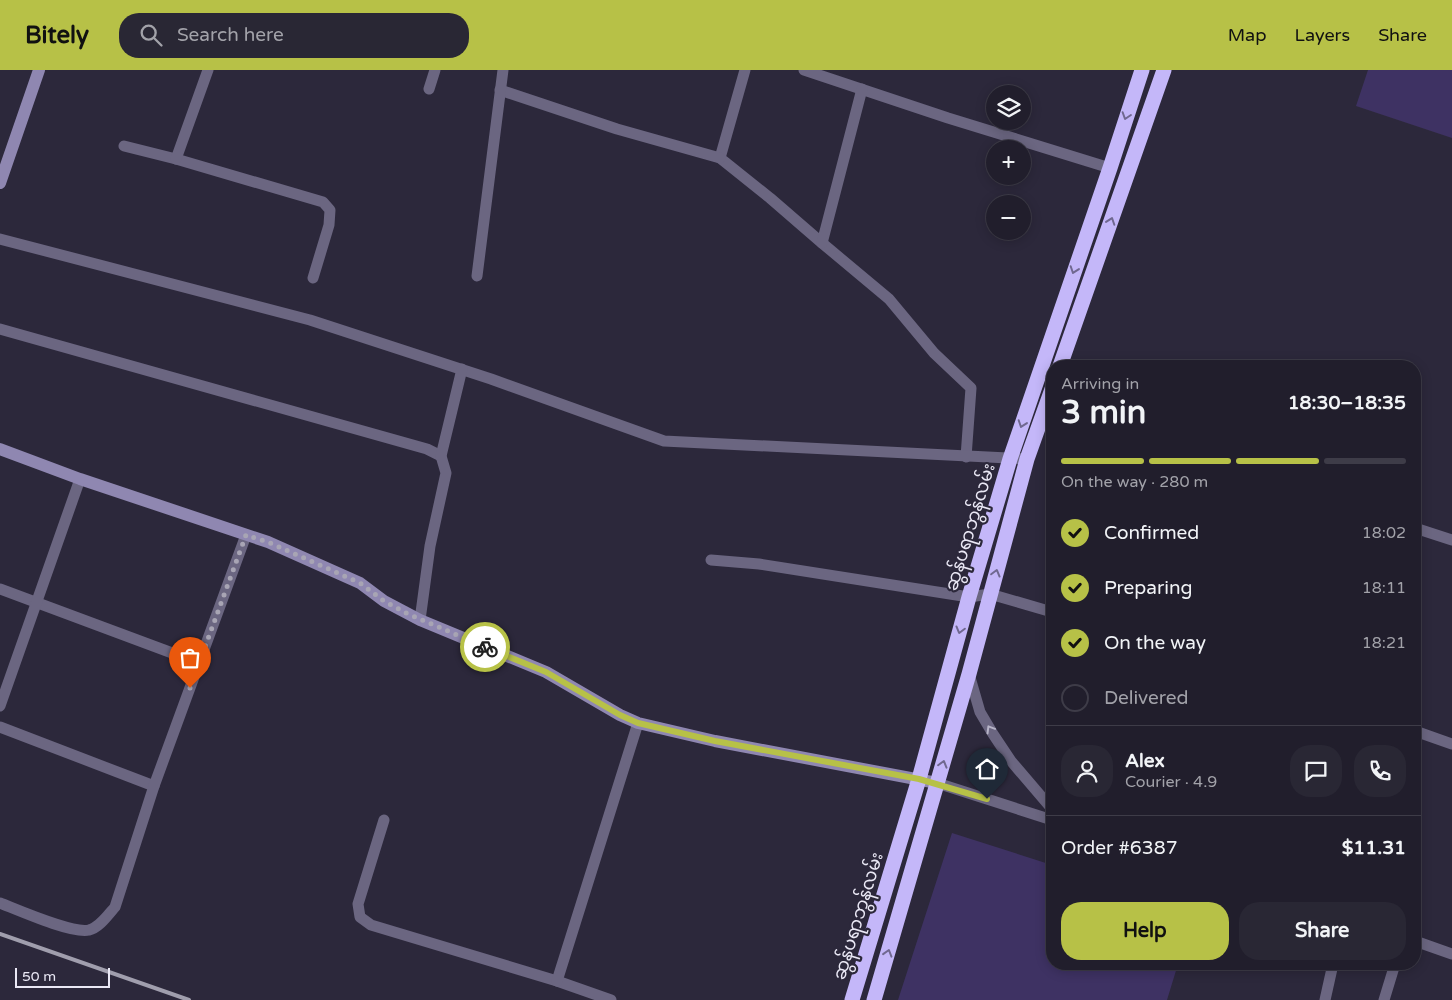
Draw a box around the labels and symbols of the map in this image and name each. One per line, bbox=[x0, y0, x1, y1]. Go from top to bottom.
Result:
one-way arrow bbox=[1122, 112, 1132, 120]
one-way arrow bbox=[1105, 217, 1115, 226]
one-way arrow bbox=[1070, 266, 1080, 274]
one-way arrow bbox=[1018, 419, 1028, 428]
street label: ဆွန်ပရာဘွန်လမ်း bbox=[938, 460, 1004, 595]
one-way arrow bbox=[990, 570, 1000, 578]
courier bbox=[460, 622, 510, 672]
one-way arrow bbox=[955, 625, 966, 634]
pin bbox=[169, 637, 211, 688]
one-way arrow bbox=[987, 726, 997, 735]
pin bbox=[966, 748, 1008, 799]
one-way arrow bbox=[937, 760, 947, 768]
street label: ဆွန်ပရာဘွန်လမ်း bbox=[826, 849, 892, 984]
one-way arrow bbox=[882, 950, 892, 958]
scale bar bbox=[15, 965, 110, 988]

